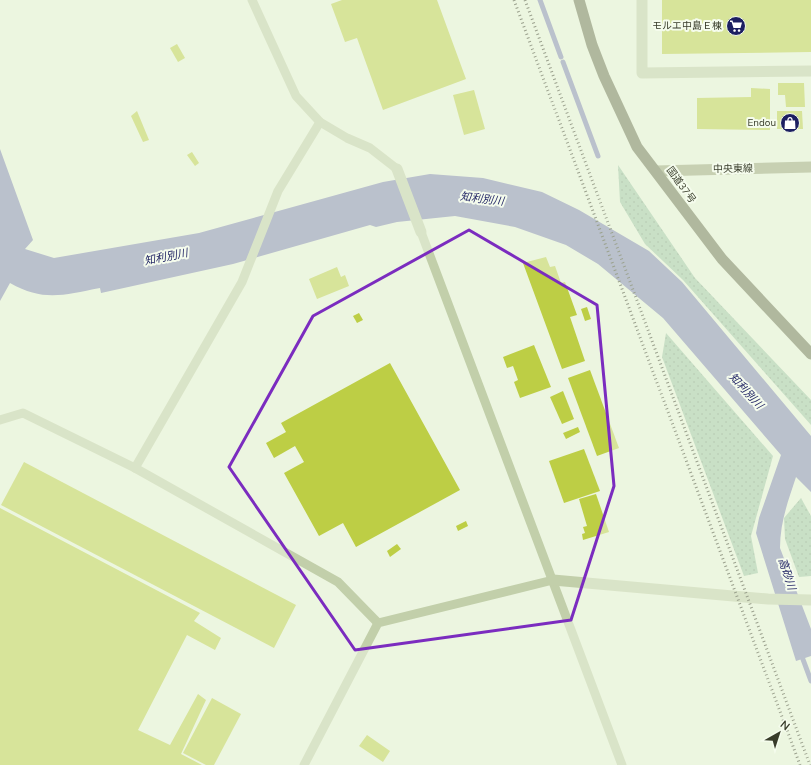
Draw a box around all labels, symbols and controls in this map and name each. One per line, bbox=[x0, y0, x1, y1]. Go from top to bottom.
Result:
supermarket icon: モルエ中島Ｅ棟 bbox=[725, 15, 747, 37]
place label: モルエ中島Ｅ棟 bbox=[652, 19, 722, 33]
shop icon: Endou bbox=[779, 112, 801, 134]
place label: Endou bbox=[747, 116, 776, 130]
street label: 中央東線 bbox=[713, 162, 753, 176]
street label: 国道37号 bbox=[663, 164, 699, 206]
water label: 知利別川 bbox=[459, 189, 506, 209]
water label: 知利別川 bbox=[143, 245, 190, 269]
water label: 知利別川 bbox=[726, 370, 767, 413]
water label: 高砂川 bbox=[775, 556, 800, 593]
north arrow bbox=[759, 713, 799, 753]
text: N bbox=[777, 717, 793, 734]

